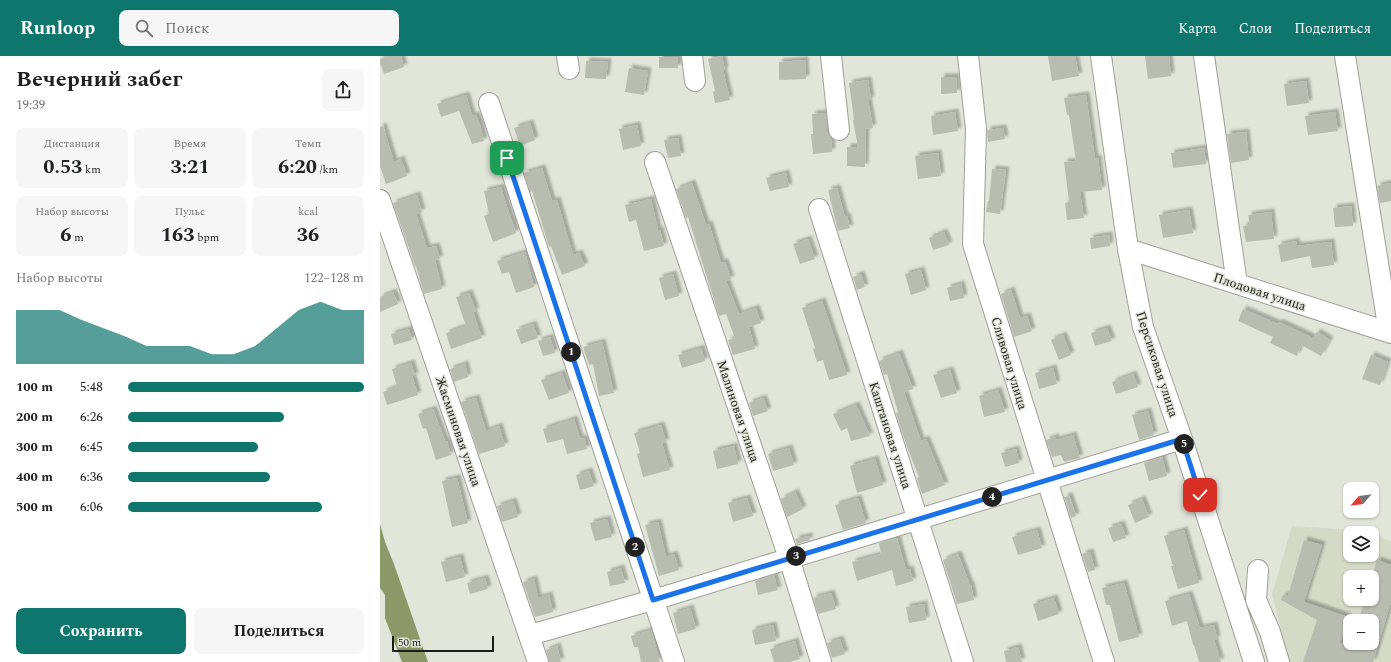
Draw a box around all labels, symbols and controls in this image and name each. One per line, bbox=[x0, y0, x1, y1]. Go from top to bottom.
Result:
search box bbox=[119, 10, 399, 46]
text: Runloop bbox=[20, 14, 95, 43]
icon: search bbox=[133, 17, 155, 39]
text: Поиск bbox=[165, 17, 209, 40]
text: Карта bbox=[1178, 18, 1217, 39]
text: Слои bbox=[1239, 18, 1272, 39]
text: Поделиться bbox=[1294, 18, 1371, 39]
text: Вечерний забег bbox=[16, 63, 183, 96]
button: share bbox=[322, 69, 364, 111]
text: 19:39 bbox=[16, 95, 45, 115]
text: Дистанция bbox=[44, 135, 100, 152]
text: Время bbox=[174, 135, 206, 152]
text: Темп bbox=[295, 135, 321, 152]
pin bbox=[490, 141, 524, 175]
icon: arrive bbox=[496, 147, 518, 169]
text: 0.53 bbox=[43, 152, 82, 182]
text: 3:21 bbox=[170, 152, 210, 182]
text: 6:20 bbox=[278, 152, 317, 182]
text: km bbox=[82, 161, 101, 178]
text: /km bbox=[317, 161, 338, 178]
text: Набор высоты bbox=[35, 203, 109, 220]
text: Пульс bbox=[175, 203, 205, 220]
text: kcal bbox=[298, 203, 318, 220]
text: 6 bbox=[60, 220, 72, 250]
text: 163 bbox=[161, 220, 195, 250]
text: 36 bbox=[297, 220, 319, 250]
text: m bbox=[72, 229, 84, 246]
text: bpm bbox=[195, 229, 219, 246]
text: Набор высоты bbox=[16, 268, 103, 288]
text: 122–128 m bbox=[304, 268, 364, 288]
street label: Плодовая улица bbox=[1211, 268, 1309, 317]
street label: Персиковая улица bbox=[1130, 309, 1184, 421]
street label: Сливовая улица bbox=[985, 314, 1033, 413]
pin: 1 bbox=[561, 342, 581, 362]
text: 1 bbox=[568, 343, 574, 360]
street label: Малиновая улица bbox=[711, 358, 765, 466]
street label: Жасминовая улица bbox=[430, 373, 487, 490]
text: 100 m bbox=[16, 377, 53, 397]
text: 5:48 bbox=[80, 377, 103, 397]
street label: Каштановая улица bbox=[863, 379, 917, 492]
text: 200 m bbox=[16, 407, 53, 427]
text: 6:26 bbox=[80, 407, 103, 427]
pin: 5 bbox=[1174, 434, 1194, 454]
text: 5 bbox=[1181, 435, 1187, 452]
text: 300 m bbox=[16, 437, 53, 457]
text: 6:45 bbox=[80, 437, 103, 457]
text: 400 m bbox=[16, 467, 53, 487]
text: 6:36 bbox=[80, 467, 103, 487]
pin bbox=[1183, 478, 1217, 512]
north arrow bbox=[1343, 482, 1379, 518]
map controls bbox=[1343, 482, 1379, 650]
icon: check bbox=[1189, 484, 1211, 506]
pin: 4 bbox=[982, 487, 1002, 507]
text: 4 bbox=[989, 488, 995, 505]
text: 500 m bbox=[16, 497, 53, 517]
text: 6:06 bbox=[80, 497, 103, 517]
button: layers bbox=[1343, 526, 1379, 562]
pin: 2 bbox=[625, 537, 645, 557]
text: 2 bbox=[632, 538, 638, 555]
pin: 3 bbox=[786, 546, 806, 566]
text: 3 bbox=[793, 547, 799, 564]
button: + bbox=[1343, 570, 1379, 606]
button: Сохранить bbox=[16, 608, 186, 654]
button: Поделиться bbox=[194, 608, 364, 654]
button: − bbox=[1343, 614, 1379, 650]
scale bar bbox=[392, 634, 494, 653]
text: 50 m bbox=[398, 634, 421, 651]

